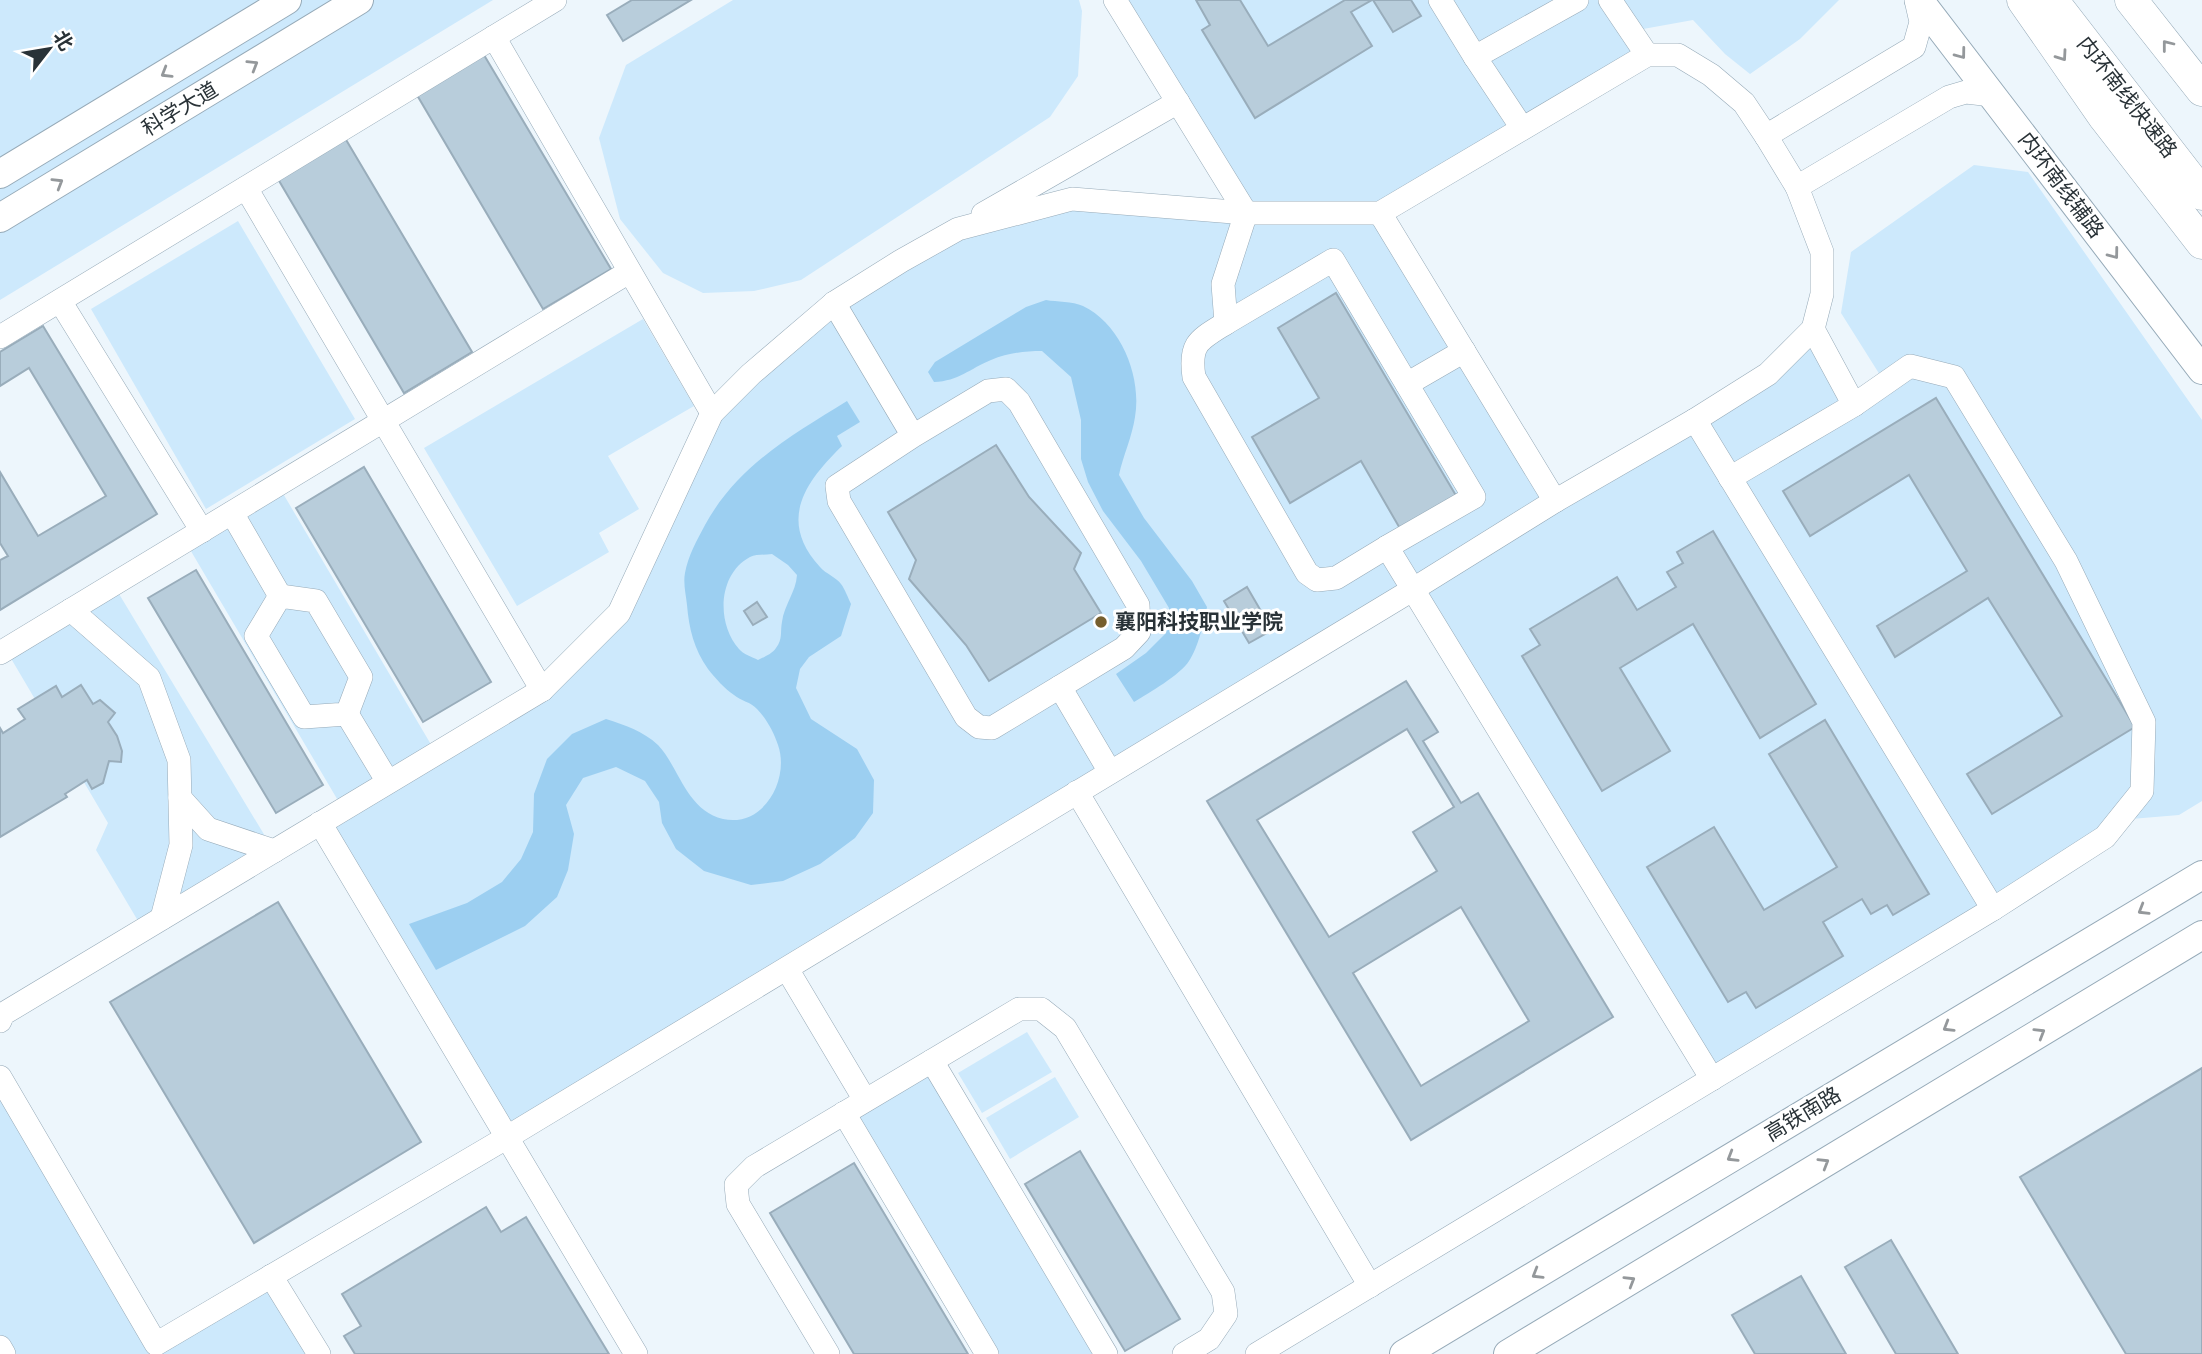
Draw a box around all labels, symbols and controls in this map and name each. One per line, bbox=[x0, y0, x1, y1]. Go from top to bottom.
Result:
north arrow bbox=[14, 14, 84, 84]
text: 北 bbox=[48, 26, 79, 55]
street label: 内环南线快速路 bbox=[2072, 30, 2183, 162]
one-way arrow bbox=[2162, 41, 2175, 53]
one-way arrow bbox=[1952, 47, 1965, 59]
one-way arrow bbox=[2054, 48, 2066, 61]
one-way arrow bbox=[245, 60, 258, 73]
one-way arrow bbox=[161, 65, 174, 78]
street label: 科学大道 bbox=[137, 75, 222, 141]
street label: 内环南线辅路 bbox=[2014, 126, 2110, 243]
one-way arrow bbox=[51, 178, 64, 191]
one-way arrow bbox=[2105, 247, 2118, 259]
place label: 襄阳科技职业学院 bbox=[1115, 608, 1283, 634]
marker: 襄阳科技职业学院 bbox=[1093, 614, 1109, 630]
one-way arrow bbox=[2138, 902, 2151, 915]
one-way arrow bbox=[1943, 1019, 1956, 1032]
one-way arrow bbox=[2033, 1028, 2046, 1041]
street label: 高铁南路 bbox=[1760, 1080, 1845, 1146]
one-way arrow bbox=[1727, 1148, 1740, 1161]
one-way arrow bbox=[1817, 1159, 1830, 1172]
one-way arrow bbox=[1532, 1266, 1545, 1279]
one-way arrow bbox=[1622, 1276, 1635, 1289]

